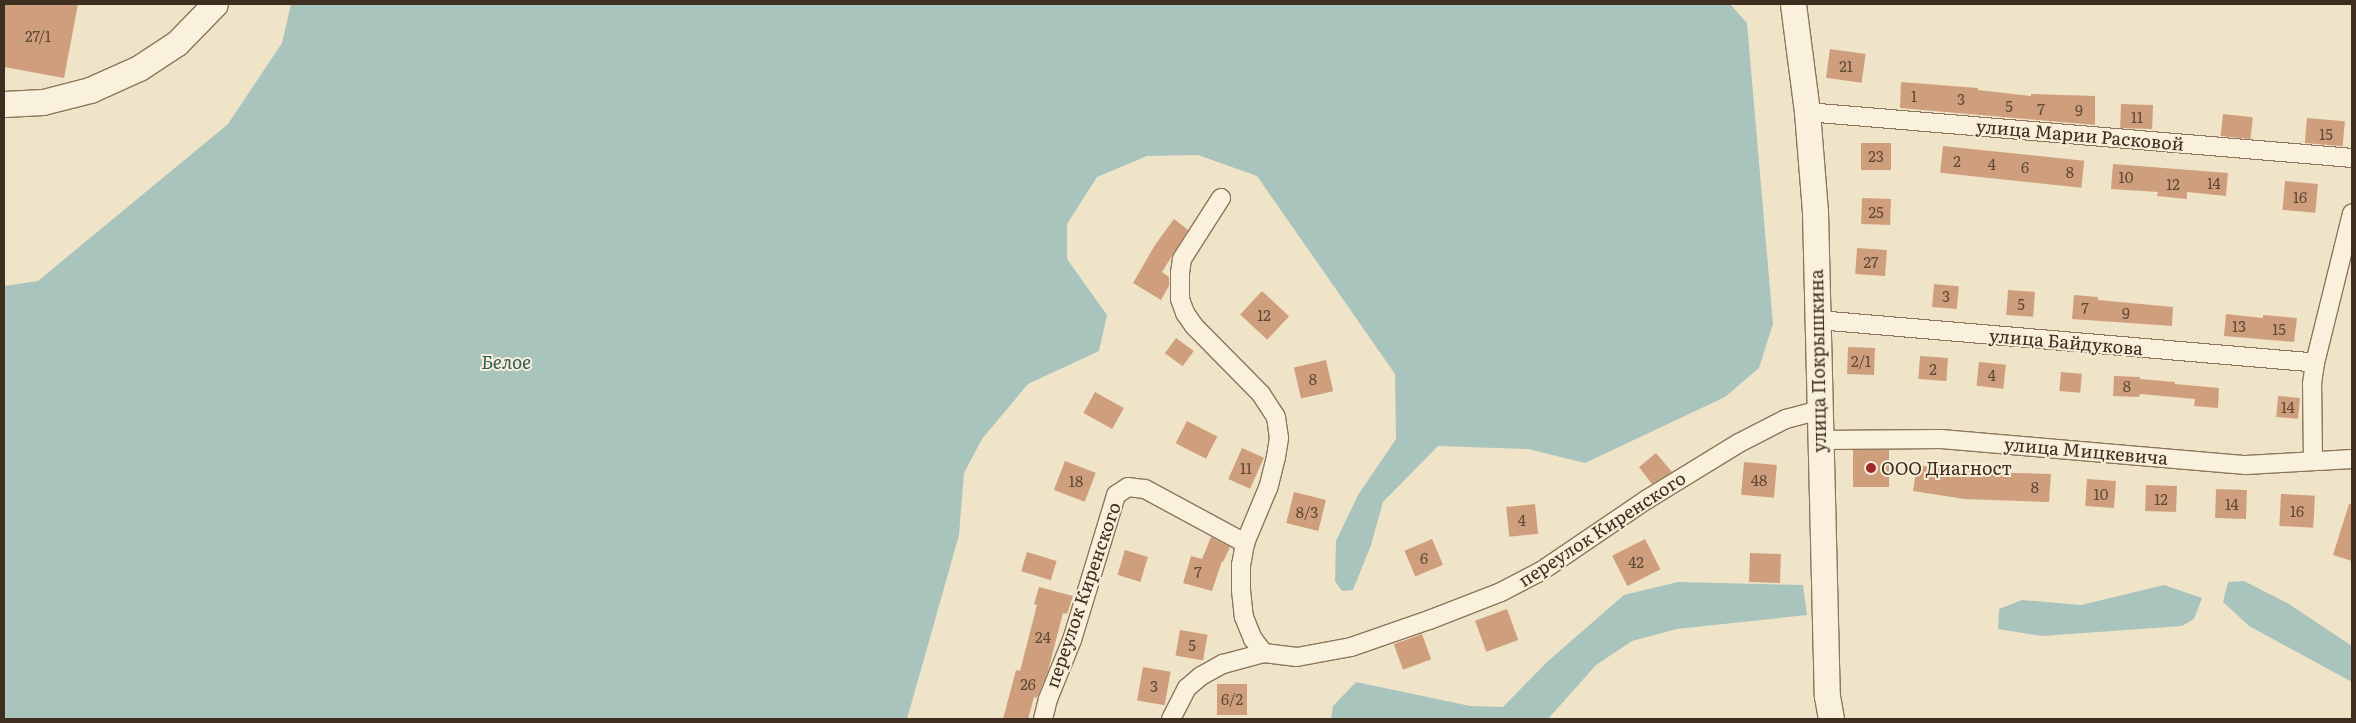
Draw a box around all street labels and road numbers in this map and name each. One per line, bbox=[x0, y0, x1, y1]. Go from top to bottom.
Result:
street label: улица Марии Расковой bbox=[1975, 115, 2185, 155]
street label: улица Покрышкина bbox=[1806, 269, 1830, 453]
street label: улица Байдукова bbox=[1988, 325, 2144, 359]
street label: улица Мицкевича bbox=[2003, 433, 2169, 469]
street label: переулок Киренского bbox=[1514, 467, 1690, 591]
street label: переулок Киренского bbox=[1041, 499, 1125, 691]

